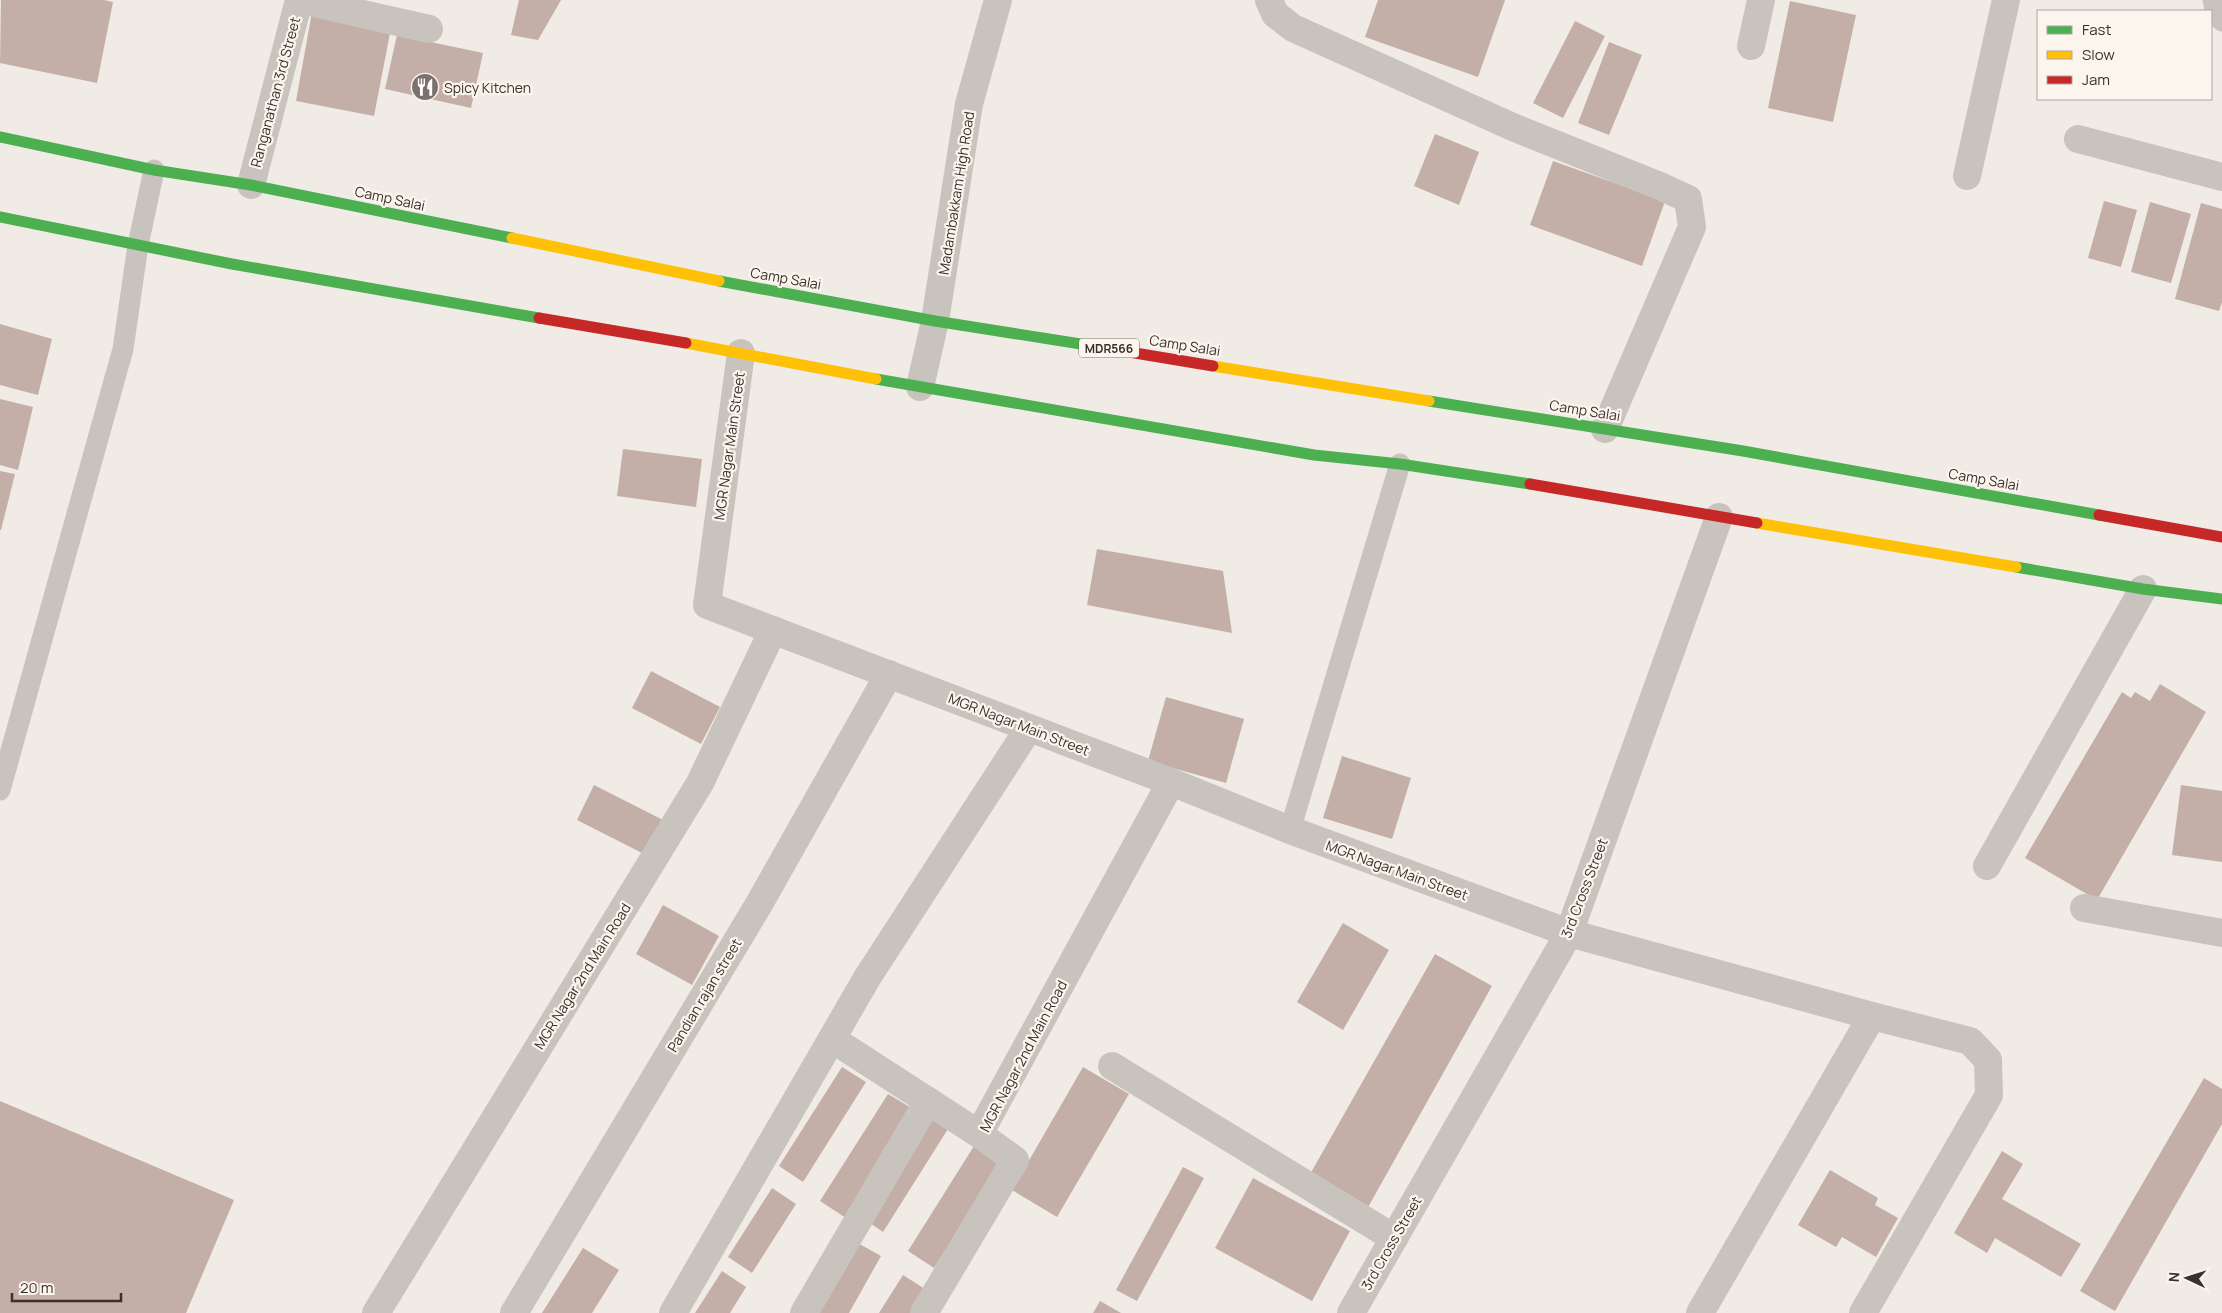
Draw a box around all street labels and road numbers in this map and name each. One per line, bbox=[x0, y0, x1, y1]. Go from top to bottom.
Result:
street label: Ranganathan 3rd Street bbox=[246, 14, 304, 169]
street label: Madambakkam High Road bbox=[934, 110, 978, 276]
street label: Camp Salai bbox=[353, 181, 427, 215]
street label: Camp Salai bbox=[749, 262, 823, 294]
street label: Camp Salai bbox=[1148, 330, 1222, 360]
road number: MDR566 bbox=[1079, 338, 1139, 358]
street label: MGR Nagar Main Street bbox=[709, 370, 749, 521]
street label: Camp Salai bbox=[1548, 395, 1622, 425]
street label: Camp Salai bbox=[1947, 463, 2021, 495]
street label: MGR Nagar Main Street bbox=[946, 688, 1093, 760]
street label: MGR Nagar Main Street bbox=[1323, 835, 1471, 905]
street label: 3rd Cross Street bbox=[1556, 835, 1612, 941]
street label: MGR Nagar 2nd Main Road bbox=[529, 899, 635, 1053]
street label: Pandian rajan street bbox=[663, 934, 746, 1055]
street label: MGR Nagar 2nd Main Road bbox=[975, 977, 1071, 1135]
street label: 3rd Cross Street bbox=[1356, 1192, 1426, 1293]

